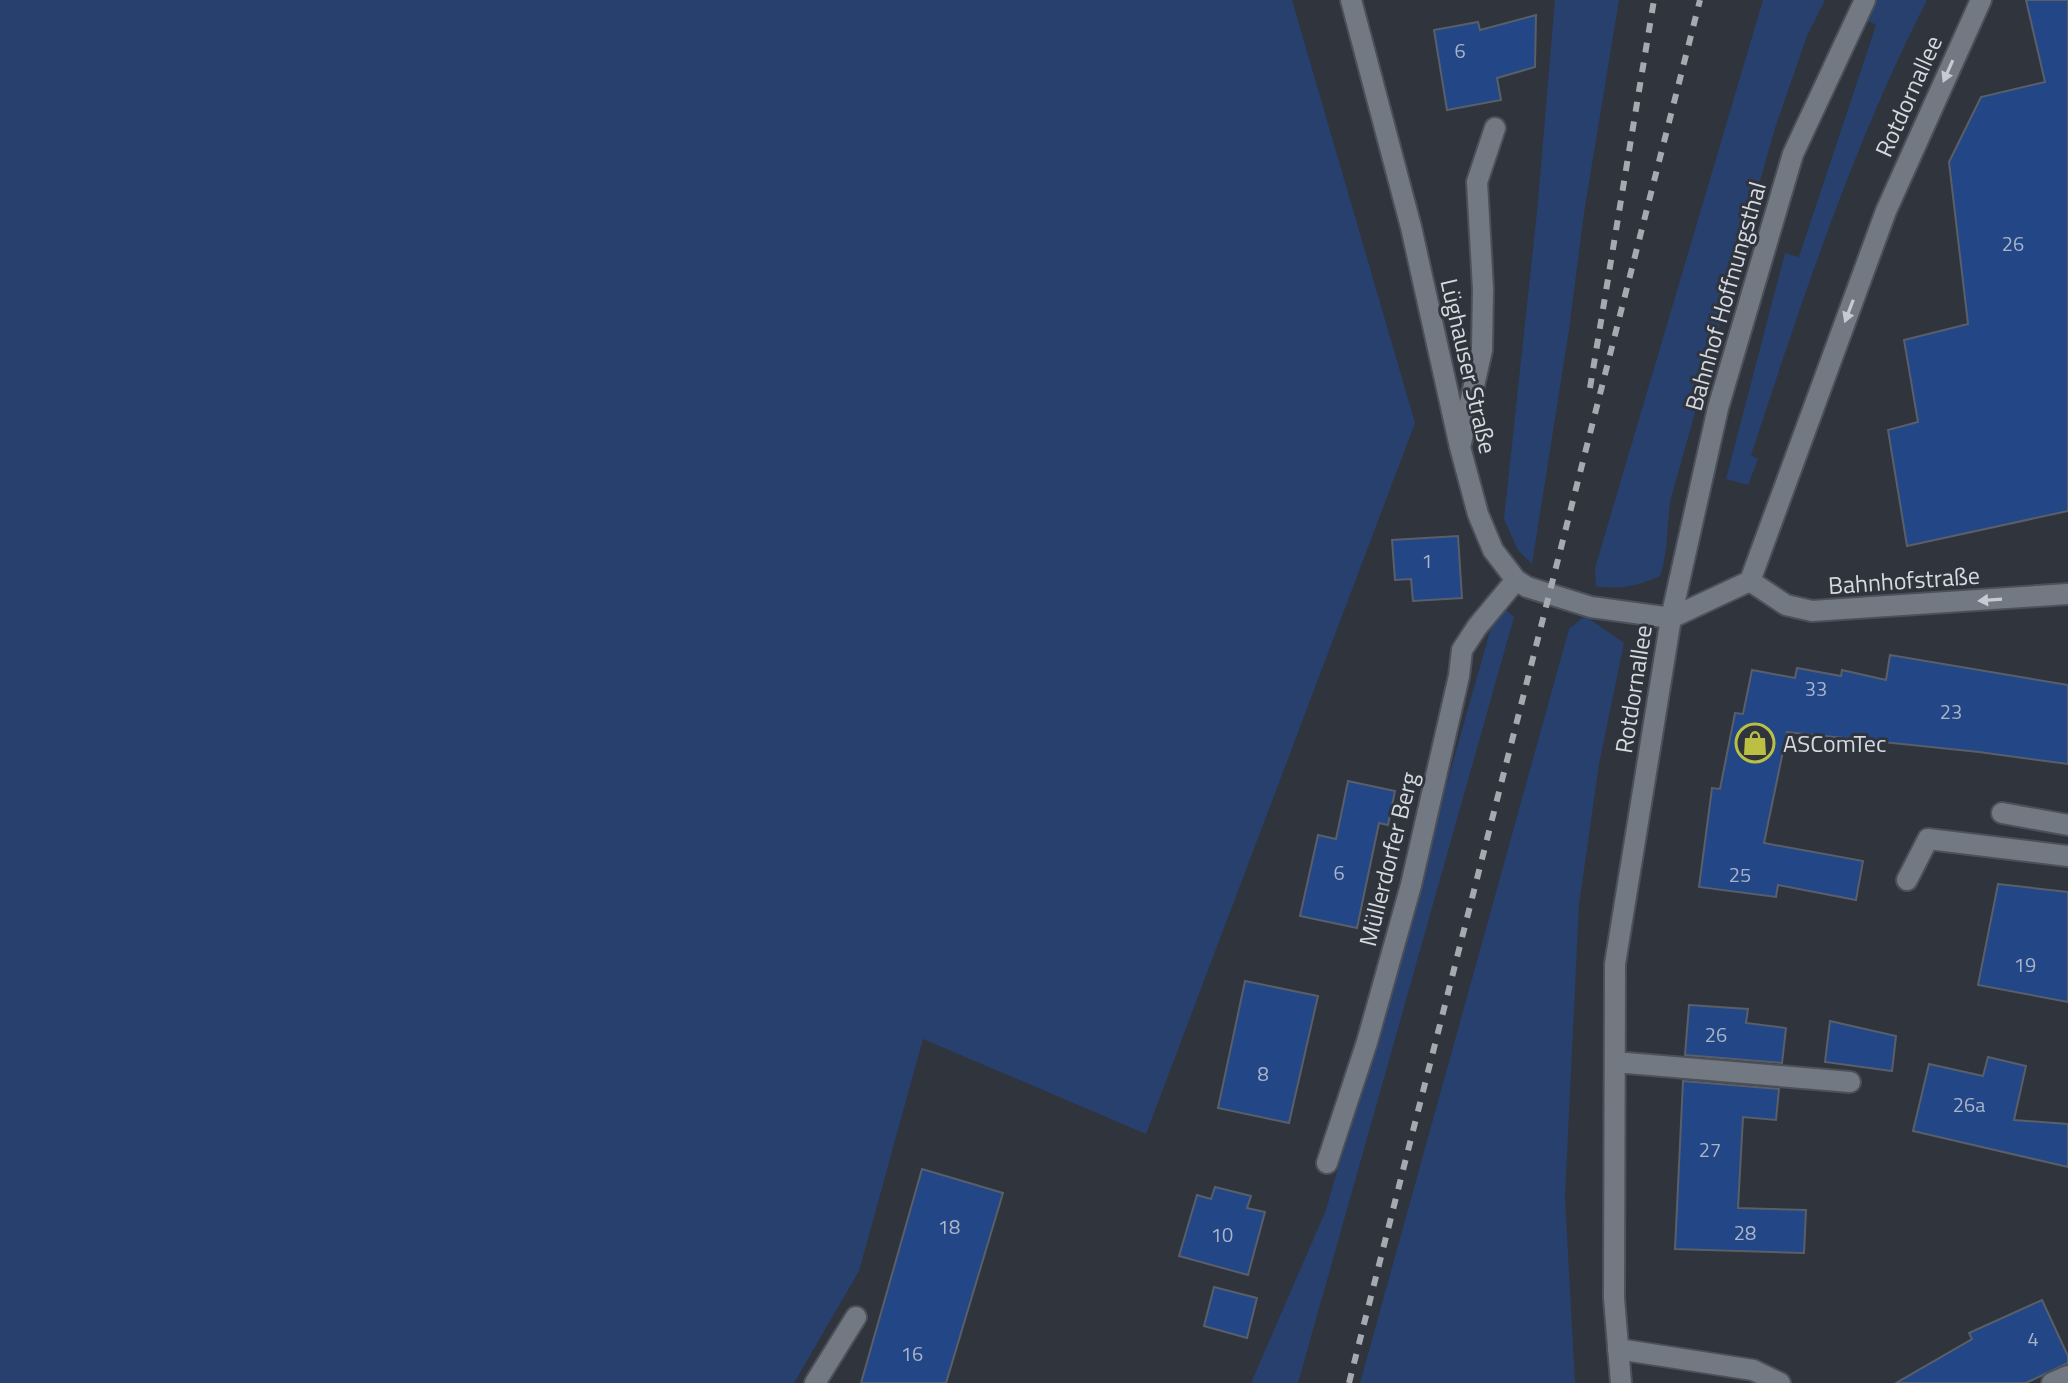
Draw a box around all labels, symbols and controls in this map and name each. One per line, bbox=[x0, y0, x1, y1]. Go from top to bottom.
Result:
street label: Rotdornallee bbox=[1865, 30, 1951, 162]
house number: 6 bbox=[1454, 35, 1466, 66]
one-way arrow bbox=[1941, 59, 1954, 82]
street label: Bahnhof Hoffnungsthal bbox=[1675, 177, 1775, 415]
house number: 26 bbox=[2002, 228, 2024, 259]
street label: Lüghauser Straße bbox=[1431, 275, 1507, 457]
one-way arrow bbox=[1842, 299, 1855, 323]
house number: 1 bbox=[1421, 545, 1433, 576]
street label: Bahnhofstraße bbox=[1827, 557, 1981, 603]
one-way arrow bbox=[1977, 594, 2002, 607]
street label: Rotdornallee bbox=[1605, 622, 1661, 756]
house number: 33 bbox=[1805, 673, 1827, 704]
house number: 23 bbox=[1940, 696, 1962, 727]
shop icon: ASComTec bbox=[1734, 722, 1776, 764]
place label: ASComTec bbox=[1783, 725, 1886, 761]
street label: Müllerdorfer Berg bbox=[1349, 768, 1427, 950]
house number: 6 bbox=[1333, 857, 1345, 888]
house number: 25 bbox=[1729, 859, 1751, 890]
house number: 19 bbox=[2014, 949, 2036, 980]
house number: 26 bbox=[1705, 1019, 1727, 1050]
house number: 8 bbox=[1257, 1058, 1269, 1089]
house number: 26a bbox=[1953, 1089, 1985, 1120]
house number: 27 bbox=[1699, 1134, 1721, 1165]
house number: 18 bbox=[938, 1211, 960, 1242]
house number: 28 bbox=[1734, 1217, 1756, 1248]
house number: 10 bbox=[1211, 1219, 1233, 1250]
house number: 4 bbox=[2027, 1323, 2039, 1354]
house number: 16 bbox=[901, 1338, 923, 1369]

